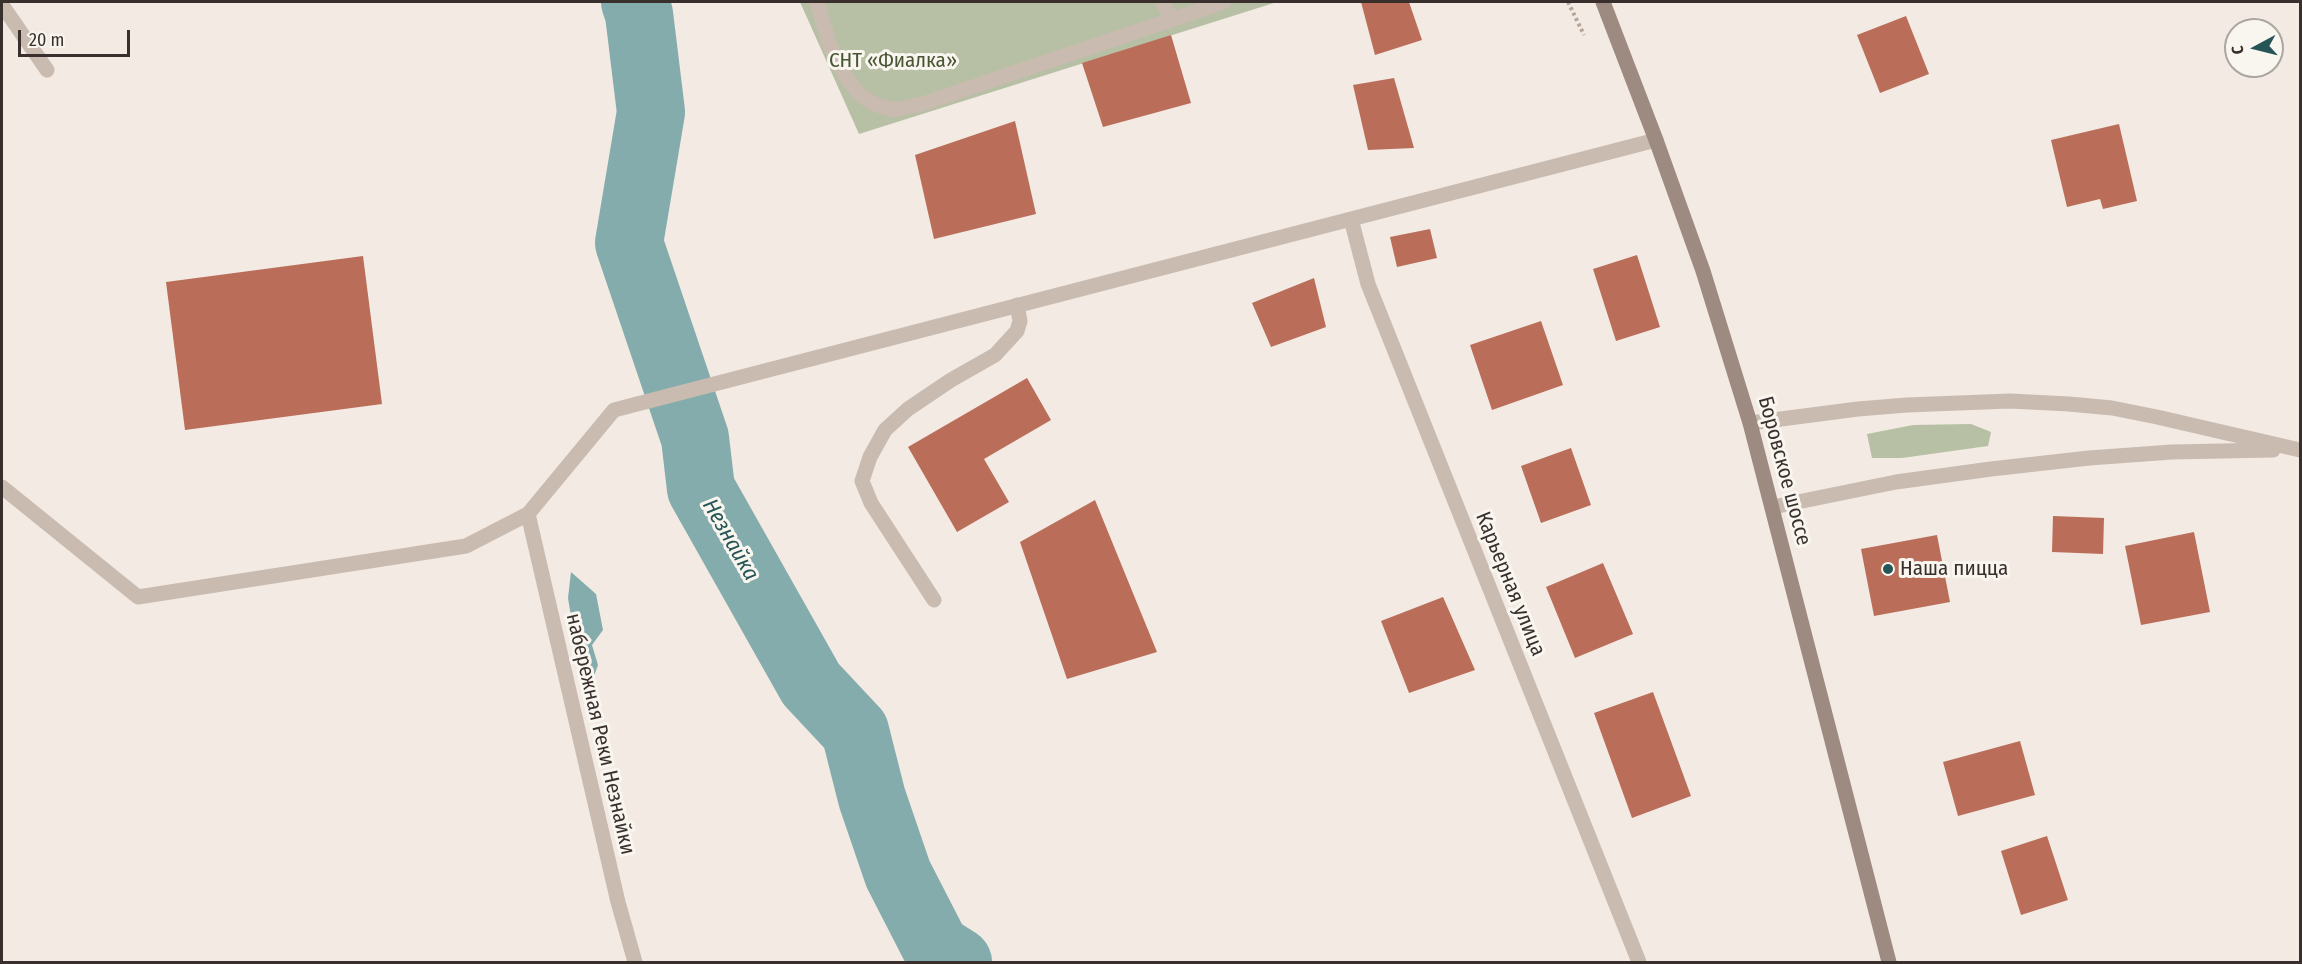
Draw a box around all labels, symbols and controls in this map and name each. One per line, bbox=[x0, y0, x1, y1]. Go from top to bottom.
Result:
scale bar bbox=[21, 18, 134, 56]
north arrow bbox=[2224, 18, 2284, 78]
text: 20 m bbox=[29, 29, 64, 51]
text: С bbox=[2228, 45, 2248, 55]
park label: СНТ «Фиалка» bbox=[829, 48, 957, 74]
street label: Боровское шоссе bbox=[1752, 394, 1816, 548]
water label: Незнайка bbox=[696, 495, 764, 585]
street label: Карьерная улица bbox=[1470, 508, 1550, 660]
place label: Наша пицца bbox=[1900, 556, 2008, 582]
marker: Наша пицца bbox=[1881, 562, 1895, 576]
street label: набережная Реки Незнайки bbox=[560, 611, 640, 857]

